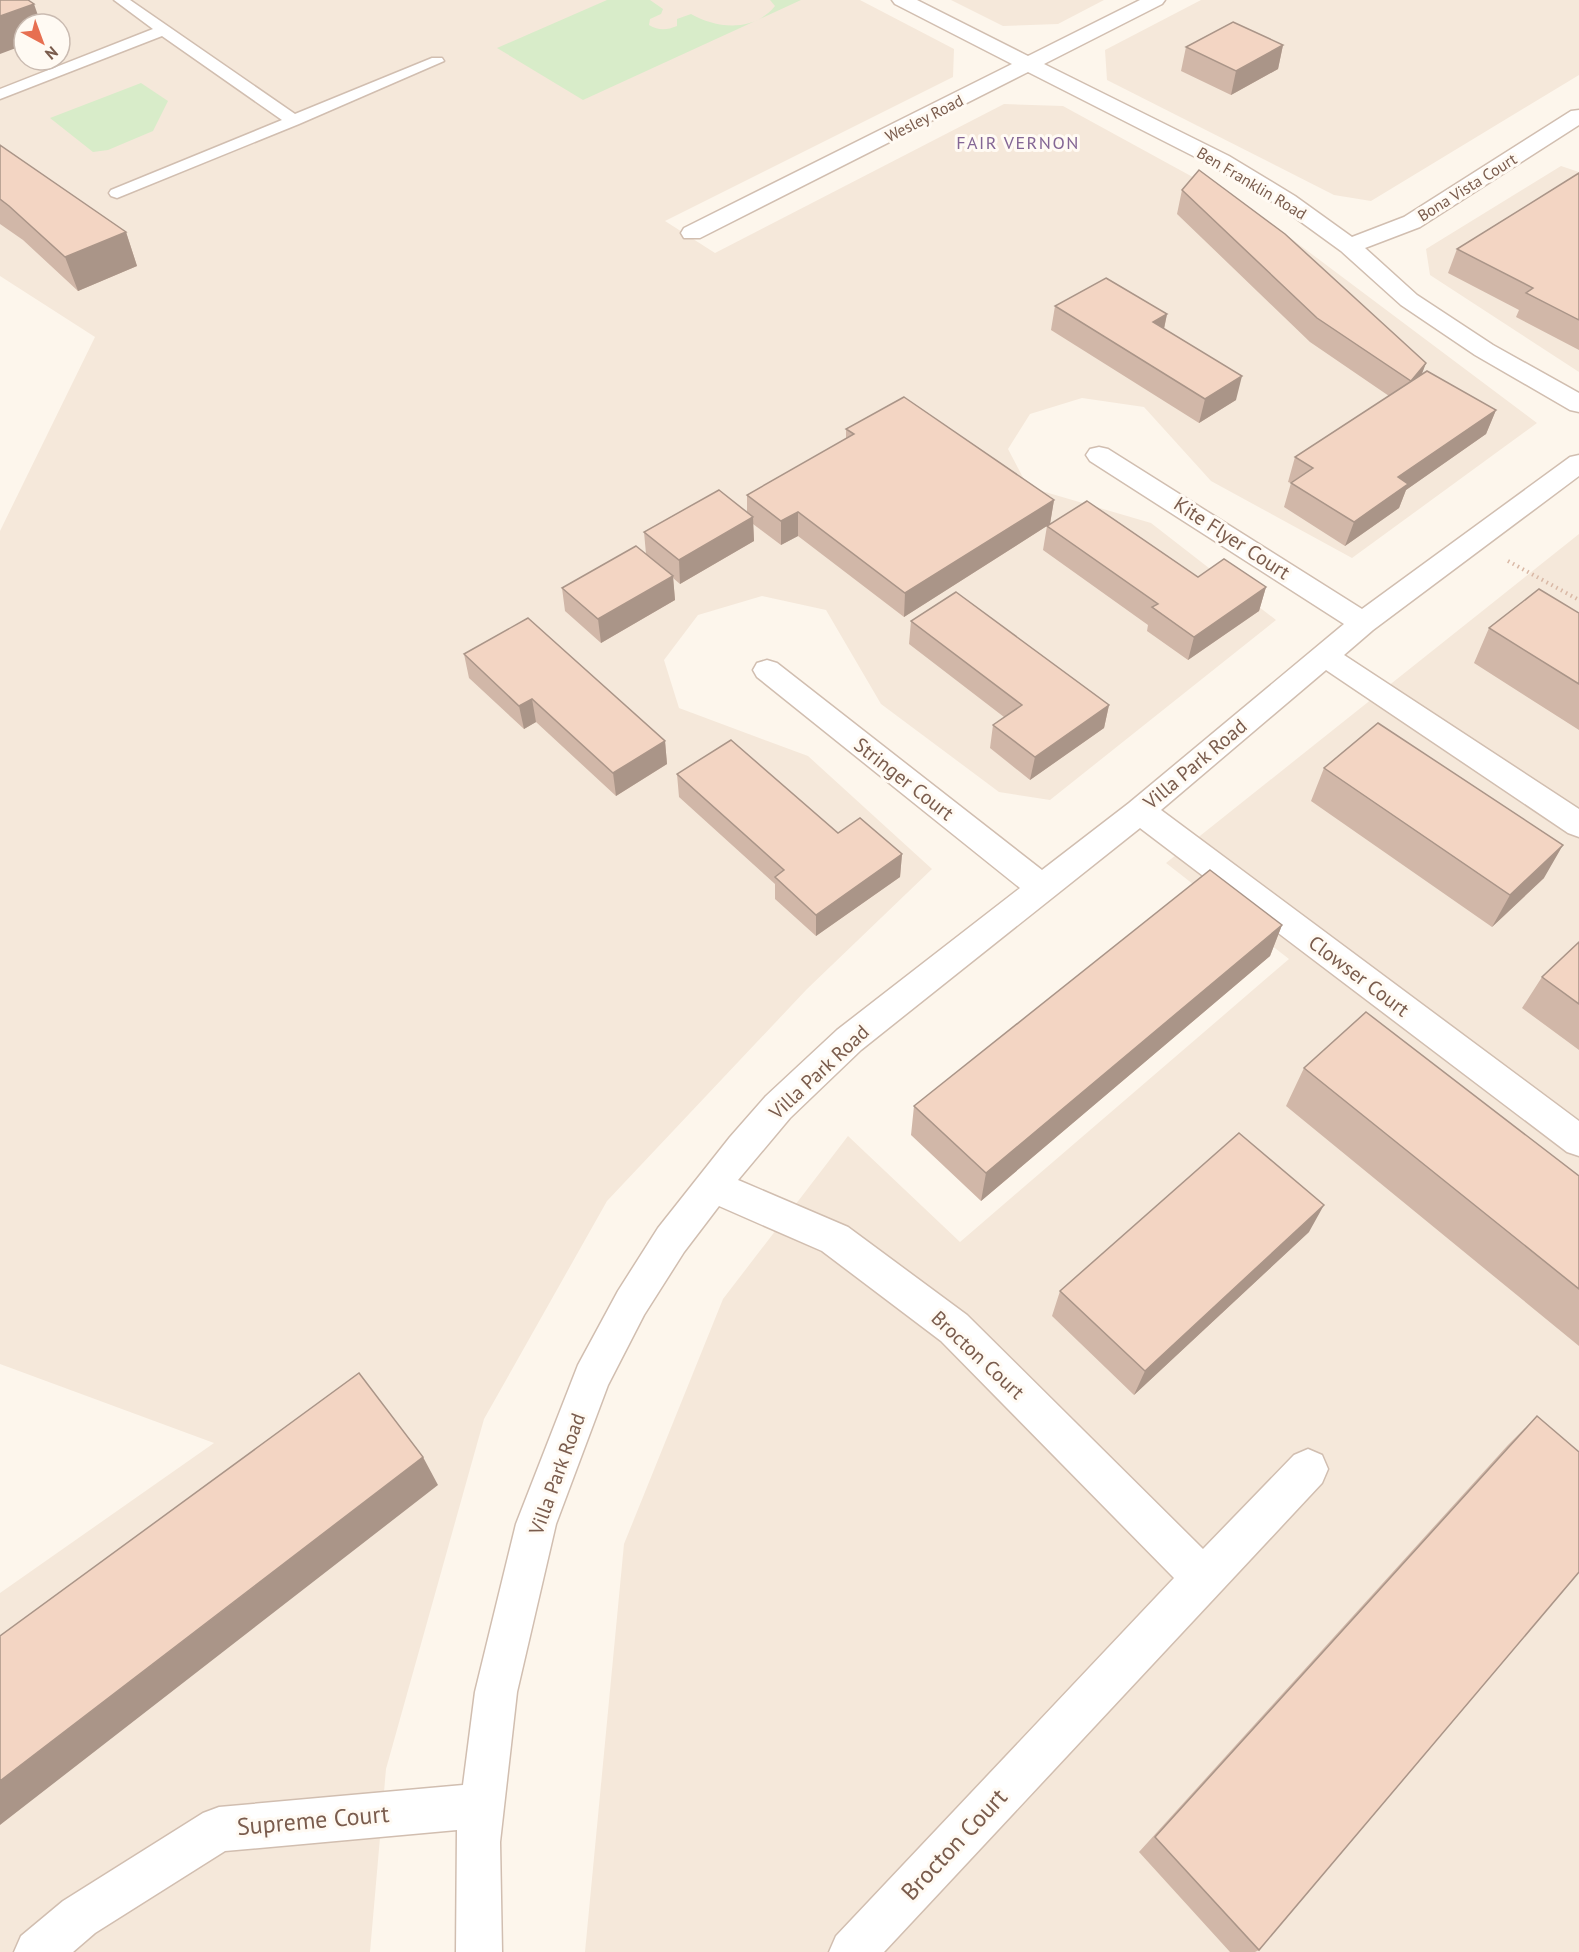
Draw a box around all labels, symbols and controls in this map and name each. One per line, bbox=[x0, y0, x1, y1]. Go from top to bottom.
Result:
north arrow bbox=[12, 12, 72, 72]
text: N bbox=[41, 42, 62, 64]
street label: Wesley Road bbox=[882, 90, 966, 146]
district label: FAIR VERNON bbox=[956, 131, 1080, 154]
street label: Ben Franklin Road bbox=[1194, 142, 1310, 224]
street label: Bona Vista Court bbox=[1414, 148, 1521, 225]
street label: Kite Flyer Court bbox=[1169, 491, 1295, 585]
street label: Villa Park Road bbox=[1137, 713, 1252, 816]
street label: Stringer Court bbox=[849, 732, 959, 826]
street label: Clowser Court bbox=[1303, 930, 1415, 1022]
street label: Villa Park Road bbox=[763, 1019, 875, 1126]
street label: Brocton Court bbox=[926, 1305, 1030, 1405]
street label: Villa Park Road bbox=[523, 1410, 591, 1539]
street label: Brocton Court bbox=[894, 1782, 1014, 1906]
street label: Supreme Court bbox=[236, 1798, 390, 1842]

